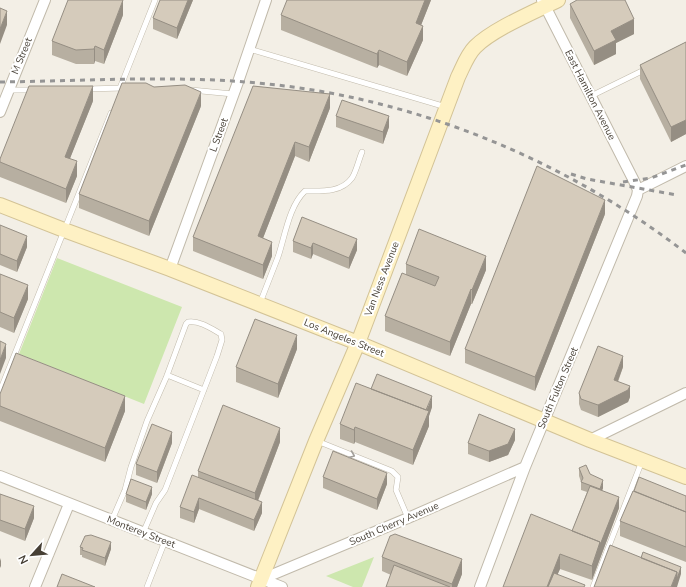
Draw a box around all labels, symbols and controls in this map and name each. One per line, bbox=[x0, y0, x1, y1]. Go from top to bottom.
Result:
street label: M Street bbox=[8, 35, 36, 76]
street label: East Hamilton Avenue bbox=[561, 47, 619, 143]
street label: L Street bbox=[206, 116, 232, 154]
street label: Van Ness Avenue bbox=[361, 240, 403, 319]
street label: Los Angeles Street bbox=[302, 316, 387, 361]
street label: South Fulton Street bbox=[534, 345, 582, 431]
one-way arrow bbox=[349, 451, 356, 459]
street label: South Cherry Avenue bbox=[347, 499, 441, 549]
street label: Monterey Street bbox=[105, 513, 178, 552]
north arrow bbox=[12, 535, 52, 575]
text: N bbox=[15, 552, 32, 566]

